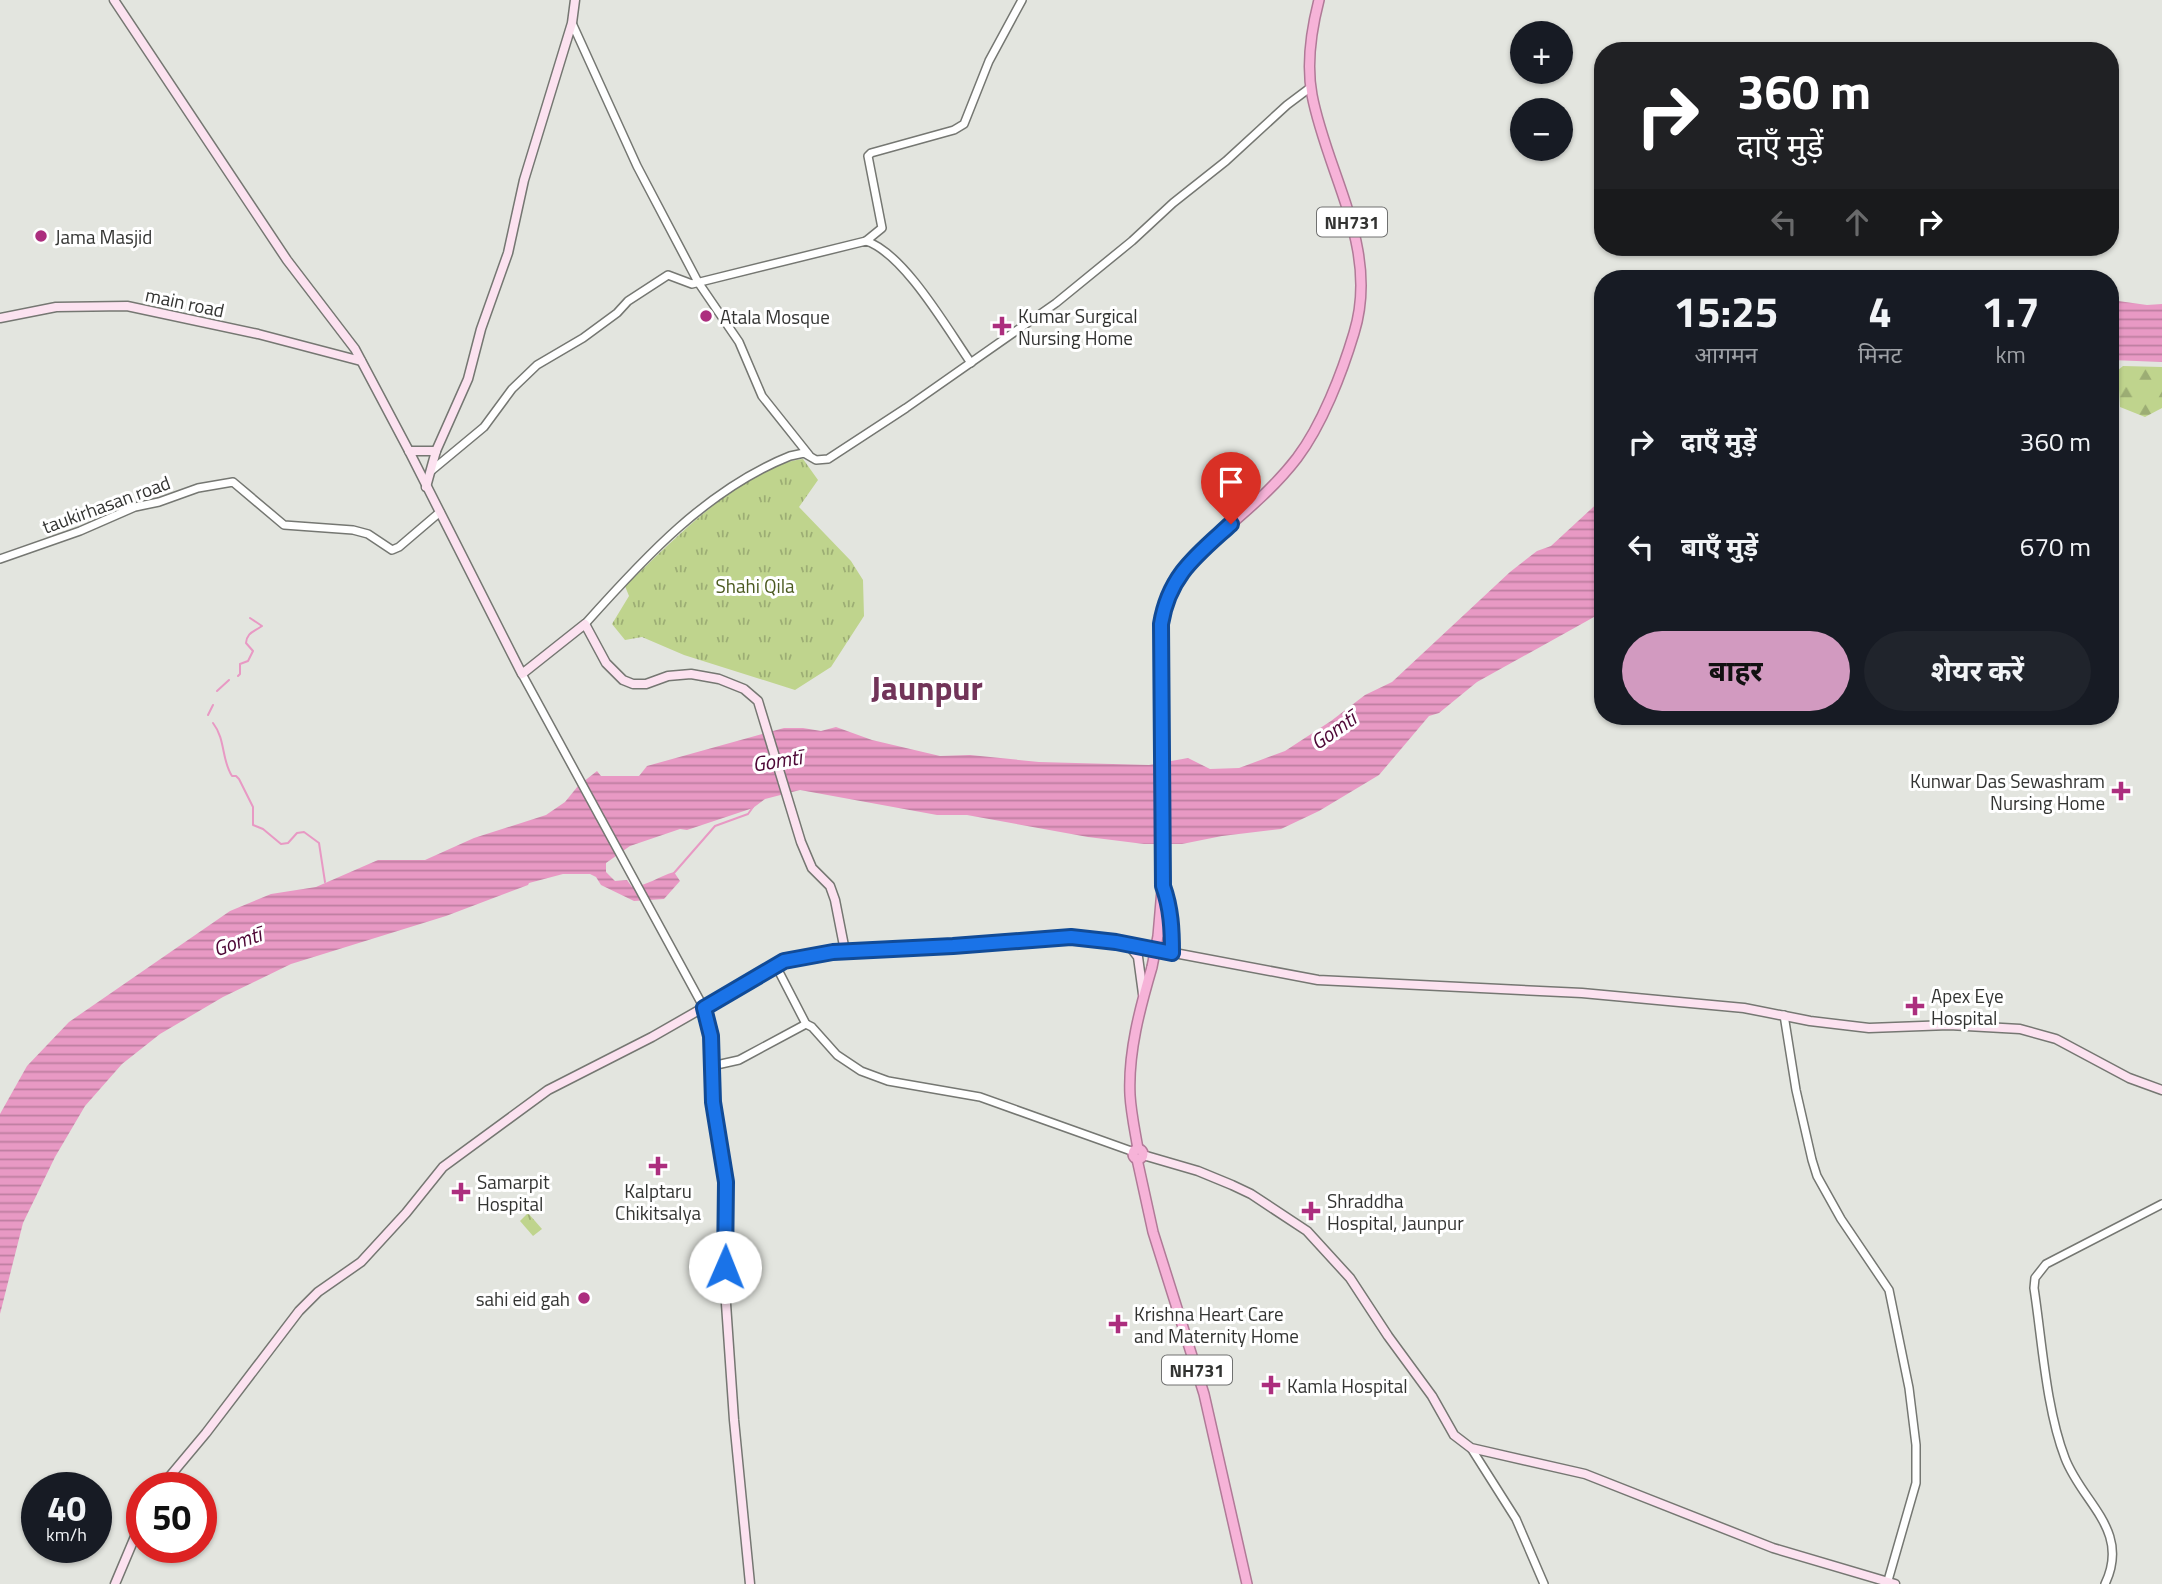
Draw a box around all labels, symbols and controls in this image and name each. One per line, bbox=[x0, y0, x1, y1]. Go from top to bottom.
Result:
map controls bbox=[1510, 21, 1573, 161]
button: + bbox=[1510, 21, 1573, 84]
text: 360 m bbox=[1737, 53, 1871, 128]
icon: right bbox=[1622, 70, 1713, 161]
button: − bbox=[1510, 98, 1573, 161]
text: दाएँ मुड़ें bbox=[1737, 121, 1823, 169]
icon: left bbox=[1765, 203, 1803, 241]
icon: ahead bbox=[1838, 203, 1876, 241]
icon: right bbox=[1911, 203, 1949, 241]
road number: NH731 bbox=[1317, 208, 1387, 236]
place label: Jama Masjid bbox=[55, 222, 152, 251]
marker: Jama Masjid bbox=[33, 228, 49, 244]
text: 15:25 bbox=[1674, 279, 1778, 343]
text: 4 bbox=[1868, 279, 1892, 343]
text: 1.7 bbox=[1982, 279, 2039, 343]
street label: main road bbox=[143, 280, 227, 324]
place label: Kumar Surgical Nursing Home bbox=[1018, 301, 1138, 352]
place label: Atala Mosque bbox=[720, 302, 830, 331]
marker: Atala Mosque bbox=[698, 308, 714, 324]
marker: Kumar Surgical Nursing Home bbox=[992, 316, 1012, 336]
text: आगमन bbox=[1694, 337, 1757, 372]
text: मिनट bbox=[1858, 337, 1902, 372]
text: km bbox=[1995, 337, 2026, 372]
text: दाएँ मुड़ें bbox=[1681, 422, 1757, 461]
text: 360 m bbox=[2020, 422, 2091, 461]
icon: right bbox=[1622, 423, 1660, 461]
pin bbox=[1201, 452, 1261, 524]
icon: arrive bbox=[1212, 463, 1250, 501]
street label: taukirhasan road bbox=[38, 467, 174, 541]
text: बाएँ मुड़ें bbox=[1681, 527, 1758, 566]
text: 670 m bbox=[2020, 527, 2091, 566]
icon: left bbox=[1622, 528, 1660, 566]
park label: Shahi Qila bbox=[715, 571, 795, 600]
button: बाहर bbox=[1622, 631, 1850, 711]
button: शेयर करें bbox=[1864, 631, 2091, 711]
district label: Jaunpur bbox=[871, 663, 983, 713]
water label: Gomtī bbox=[1304, 700, 1366, 757]
water label: Gomtī bbox=[750, 740, 809, 780]
place label: Kunwar Das Sewashram Nursing Home bbox=[1910, 766, 2105, 817]
marker: Kunwar Das Sewashram Nursing Home bbox=[2111, 781, 2131, 801]
water label: Gomtī bbox=[208, 916, 270, 964]
place label: Apex Eye Hospital bbox=[1931, 981, 2004, 1032]
marker: Apex Eye Hospital bbox=[1905, 996, 1925, 1016]
marker: Kalptaru Chikitsalya bbox=[648, 1156, 668, 1176]
place label: Samarpit Hospital bbox=[477, 1167, 550, 1218]
place label: Kalptaru Chikitsalya bbox=[615, 1176, 701, 1227]
marker: Samarpit Hospital bbox=[451, 1182, 471, 1202]
place label: Shraddha Hospital, Jaunpur bbox=[1327, 1186, 1464, 1237]
marker: Shraddha Hospital, Jaunpur bbox=[1301, 1201, 1321, 1221]
position arrow bbox=[688, 1230, 762, 1304]
place label: sahi eid gah bbox=[476, 1284, 570, 1313]
marker: sahi eid gah bbox=[576, 1290, 592, 1306]
place label: Krishna Heart Care and Maternity Home bbox=[1134, 1299, 1299, 1350]
marker: Krishna Heart Care and Maternity Home bbox=[1108, 1314, 1128, 1334]
road number: NH731 bbox=[1162, 1356, 1232, 1385]
place label: Kamla Hospital bbox=[1287, 1371, 1408, 1400]
marker: Kamla Hospital bbox=[1261, 1375, 1281, 1395]
speed limit sign: 50 bbox=[126, 1472, 217, 1563]
text: 40 bbox=[47, 1481, 86, 1535]
text: km/h bbox=[46, 1521, 87, 1548]

